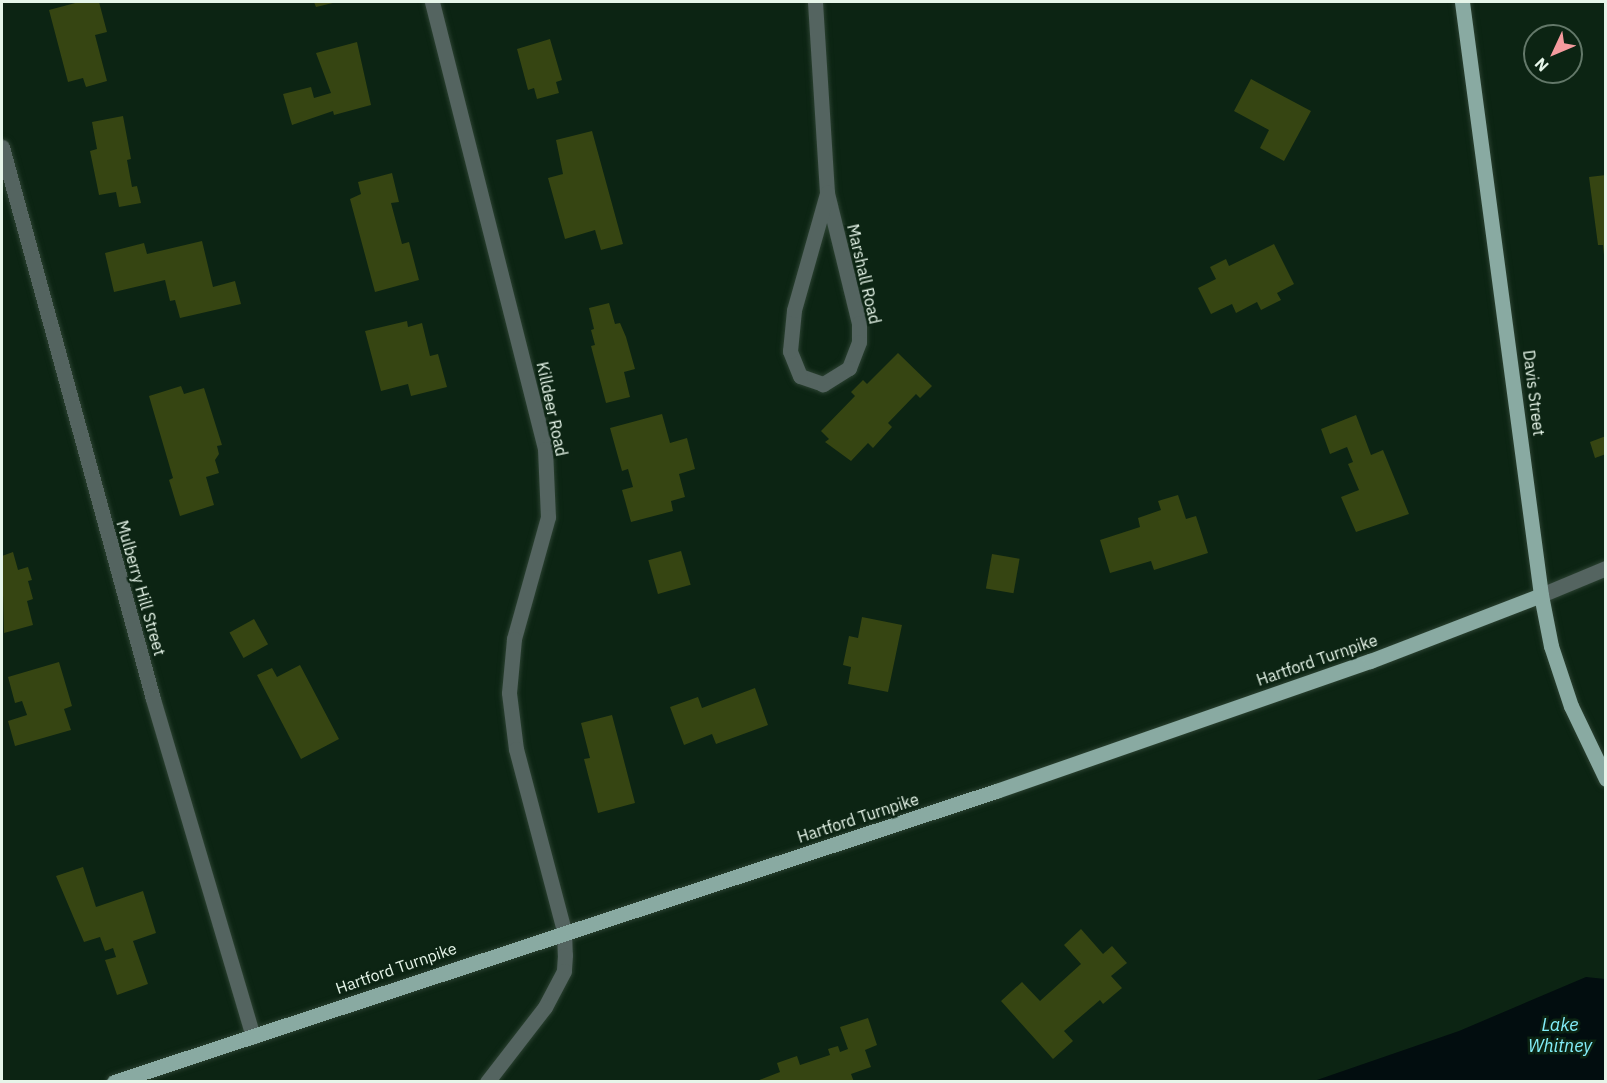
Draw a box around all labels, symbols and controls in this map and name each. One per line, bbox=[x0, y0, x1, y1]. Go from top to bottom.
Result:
north arrow bbox=[1523, 24, 1583, 84]
text: N bbox=[1530, 54, 1553, 76]
street label: Marshall Road bbox=[843, 222, 885, 326]
street label: Davis Street bbox=[1519, 349, 1549, 437]
street label: Killdeer Road bbox=[533, 360, 571, 458]
street label: Mulberry Hill Street bbox=[113, 518, 169, 658]
street label: Hartford Turnpike bbox=[1254, 630, 1380, 690]
street label: Hartford Turnpike bbox=[795, 789, 921, 847]
street label: Hartford Turnpike bbox=[333, 938, 459, 998]
water label: Lake Whitney bbox=[1528, 1015, 1592, 1058]

